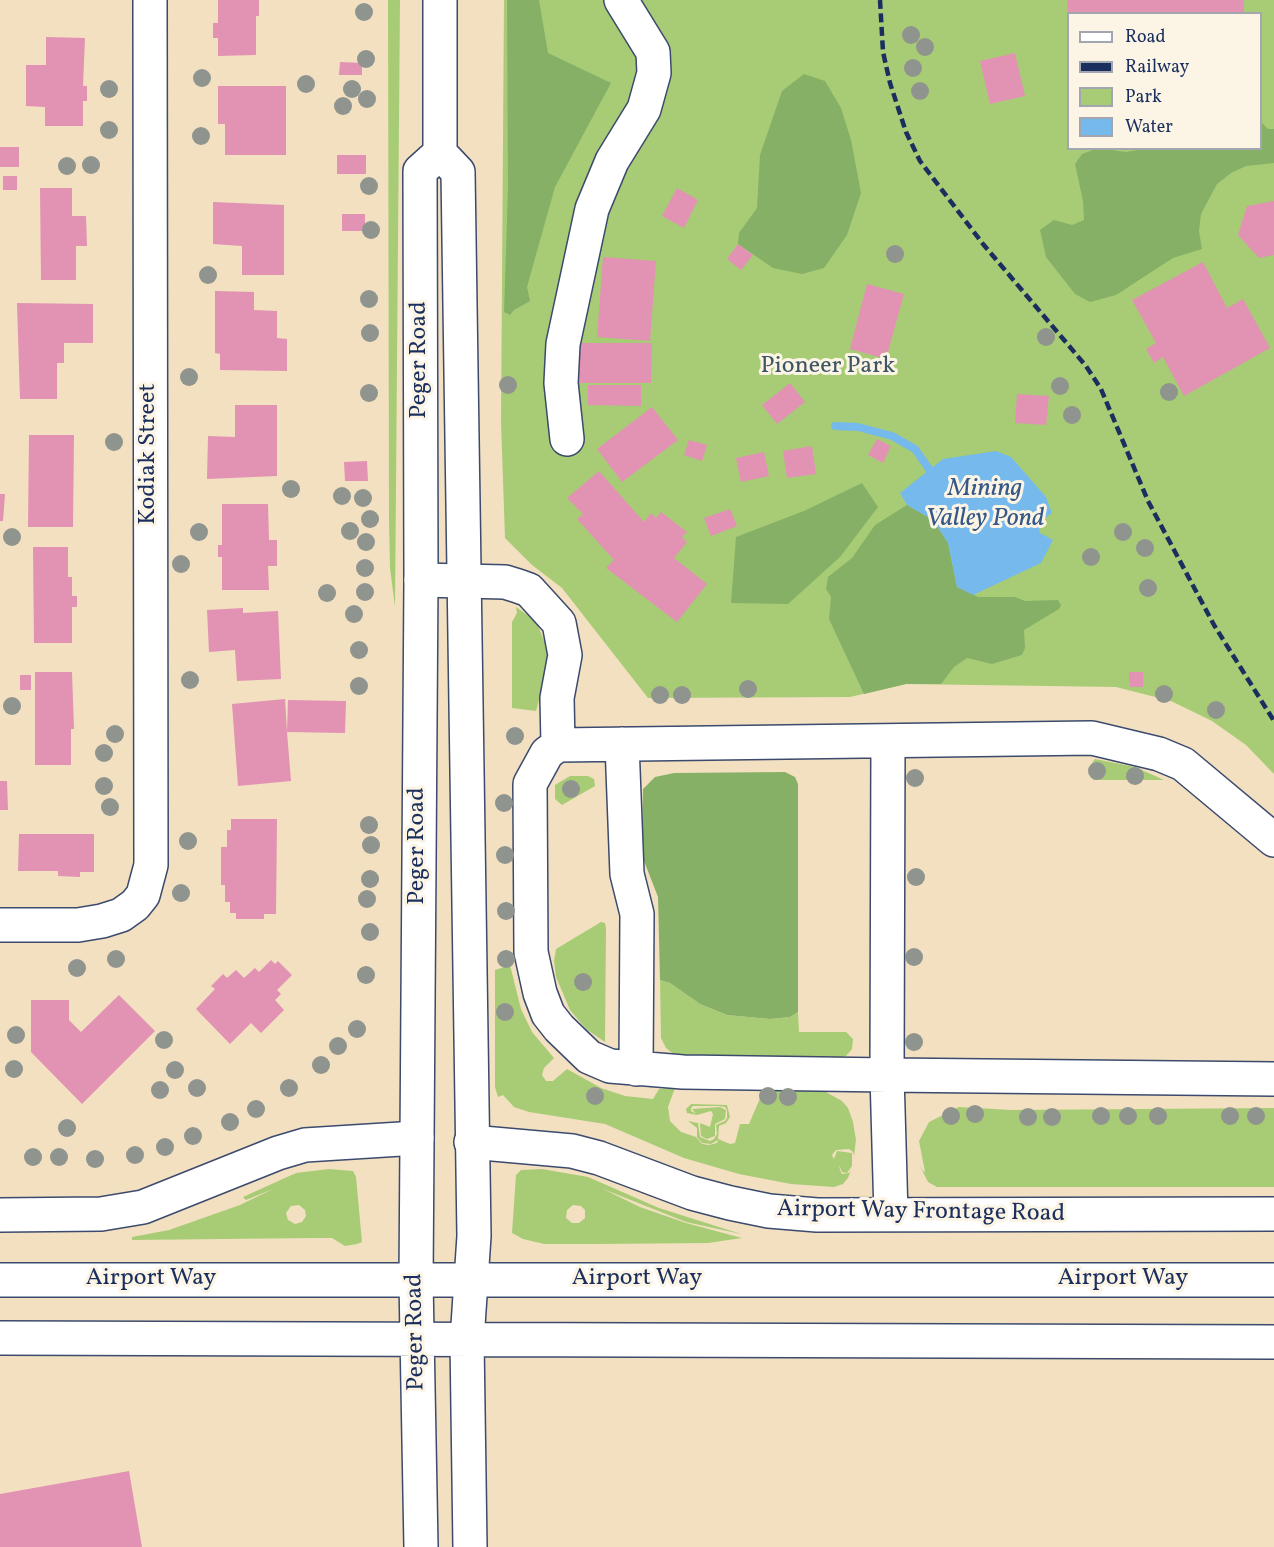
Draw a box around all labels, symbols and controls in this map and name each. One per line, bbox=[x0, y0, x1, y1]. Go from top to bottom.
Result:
legend bbox=[1067, 12, 1262, 150]
text: Road bbox=[1125, 25, 1166, 50]
text: Railway bbox=[1125, 55, 1189, 80]
text: Park bbox=[1125, 85, 1162, 110]
text: Water bbox=[1125, 115, 1173, 140]
street label: Peger Road bbox=[407, 301, 435, 419]
park label: Pioneer Park bbox=[761, 354, 895, 382]
street label: Kodiak Street bbox=[136, 383, 164, 525]
water label: Mining Valley Pond bbox=[925, 474, 1045, 536]
street label: Peger Road bbox=[405, 787, 433, 905]
street label: Airport Way Frontage Road bbox=[777, 1196, 1065, 1230]
street label: Airport Way bbox=[86, 1266, 216, 1294]
street label: Airport Way bbox=[572, 1266, 702, 1294]
street label: Airport Way bbox=[1058, 1266, 1188, 1294]
street label: Peger Road bbox=[402, 1273, 432, 1391]

